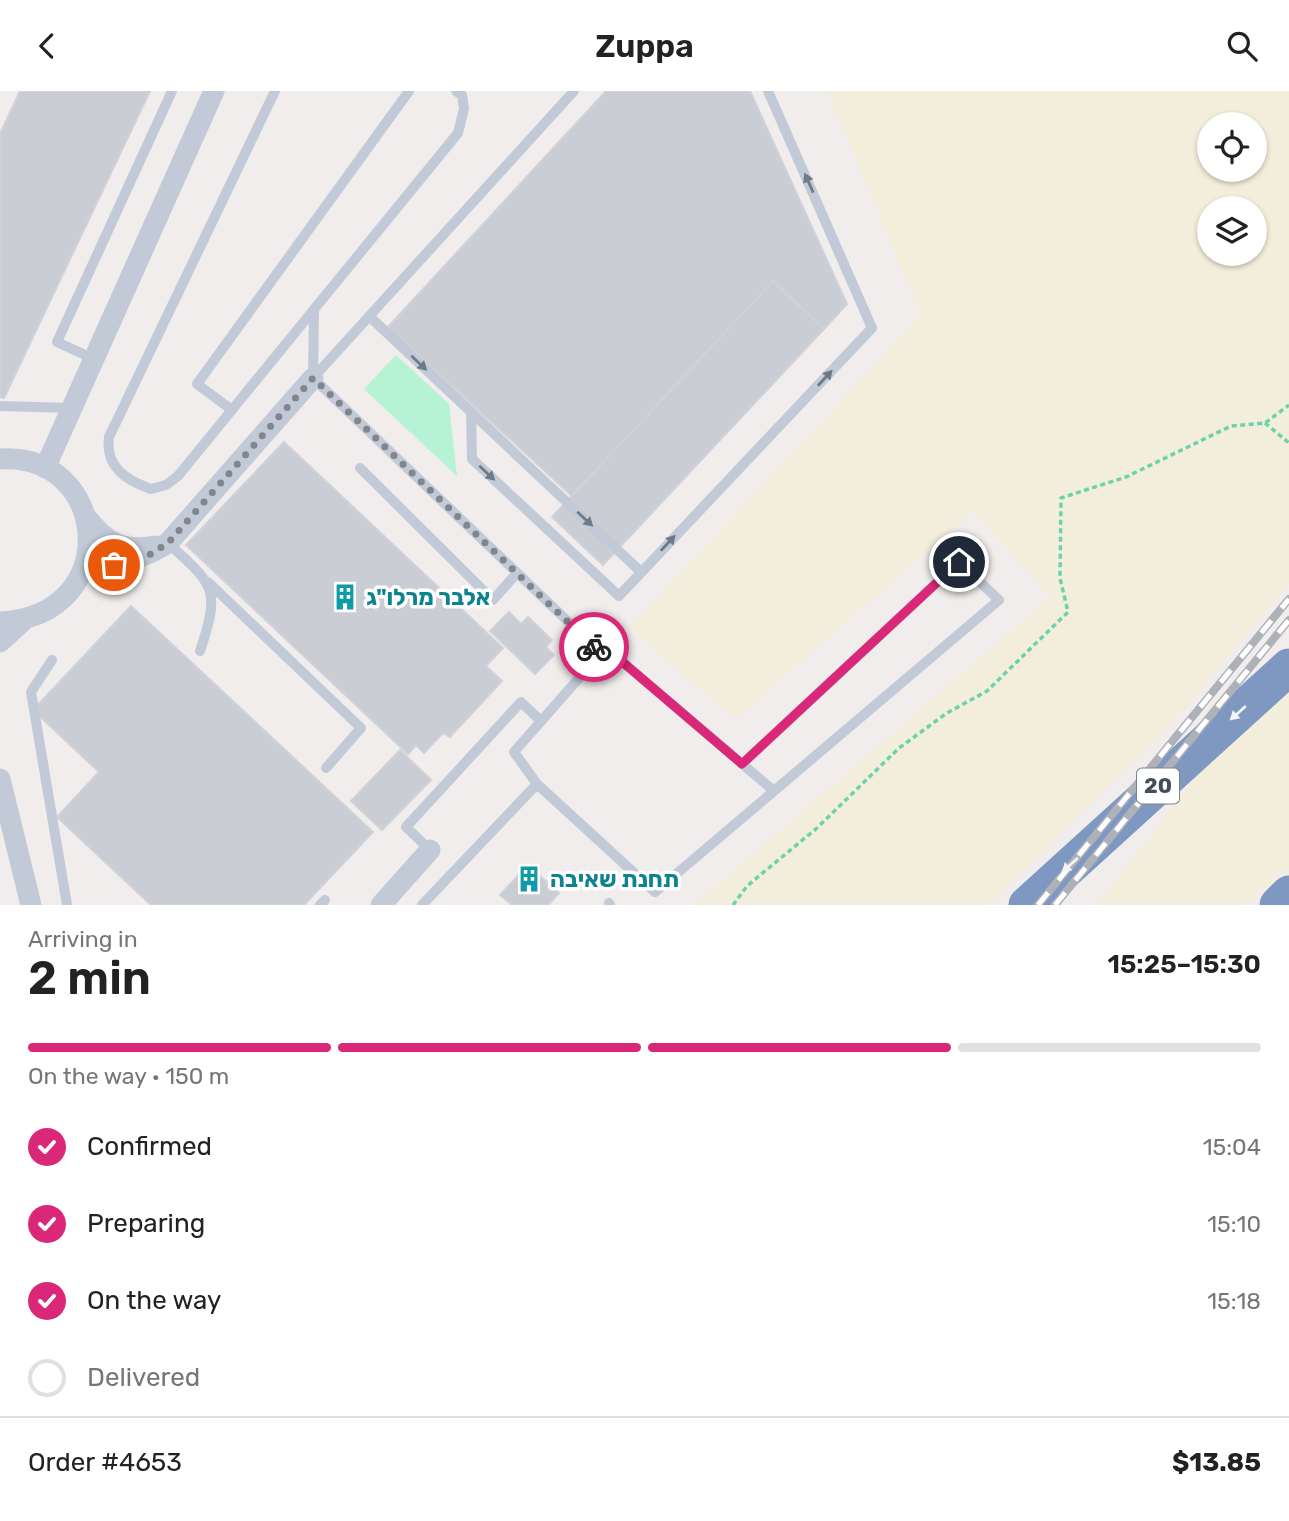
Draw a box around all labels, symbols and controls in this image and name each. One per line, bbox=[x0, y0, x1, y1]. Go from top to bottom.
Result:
icon: back bbox=[28, 27, 66, 65]
text: Zuppa bbox=[595, 27, 694, 65]
icon: search bbox=[1223, 27, 1261, 65]
map controls bbox=[1197, 112, 1267, 266]
button: locate bbox=[1197, 112, 1267, 182]
one-way arrow bbox=[803, 173, 815, 193]
button: layers bbox=[1197, 196, 1267, 266]
one-way arrow bbox=[410, 354, 427, 370]
one-way arrow bbox=[816, 370, 832, 387]
one-way arrow bbox=[478, 465, 496, 481]
one-way arrow bbox=[576, 510, 593, 526]
pin bbox=[929, 532, 989, 592]
pin bbox=[84, 535, 144, 595]
one-way arrow bbox=[660, 535, 677, 552]
icon: home bbox=[940, 543, 978, 581]
icon: bag bbox=[95, 546, 133, 584]
building icon: אלבר מרלו"ג bbox=[330, 582, 360, 612]
place label: אלבר מרלו"ג bbox=[366, 583, 490, 611]
courier bbox=[559, 612, 629, 682]
icon: bike bbox=[575, 628, 613, 666]
one-way arrow bbox=[1230, 704, 1247, 720]
road number: 20 bbox=[1137, 769, 1179, 803]
one-way arrow bbox=[1062, 857, 1079, 873]
building icon: תחנת שאיבה bbox=[514, 864, 544, 894]
place label: תחנת שאיבה bbox=[550, 865, 679, 893]
text: Arriving in bbox=[28, 925, 138, 953]
text: 15:25–15:30 bbox=[1107, 949, 1261, 980]
text: 2 min bbox=[28, 951, 151, 1006]
text: On the way · 150 m bbox=[28, 1062, 229, 1090]
icon: check bbox=[28, 1128, 66, 1166]
text: Confirmed bbox=[87, 1131, 212, 1162]
text: 15:04 bbox=[1203, 1133, 1261, 1161]
icon: check bbox=[28, 1205, 66, 1243]
text: Preparing bbox=[87, 1208, 205, 1239]
text: 15:10 bbox=[1207, 1210, 1261, 1238]
icon: check bbox=[28, 1282, 66, 1320]
text: On the way bbox=[87, 1285, 221, 1316]
text: 15:18 bbox=[1207, 1287, 1261, 1315]
text: Delivered bbox=[87, 1362, 200, 1393]
text: Order #4653 bbox=[28, 1447, 182, 1478]
text: $13.85 bbox=[1172, 1447, 1261, 1478]

